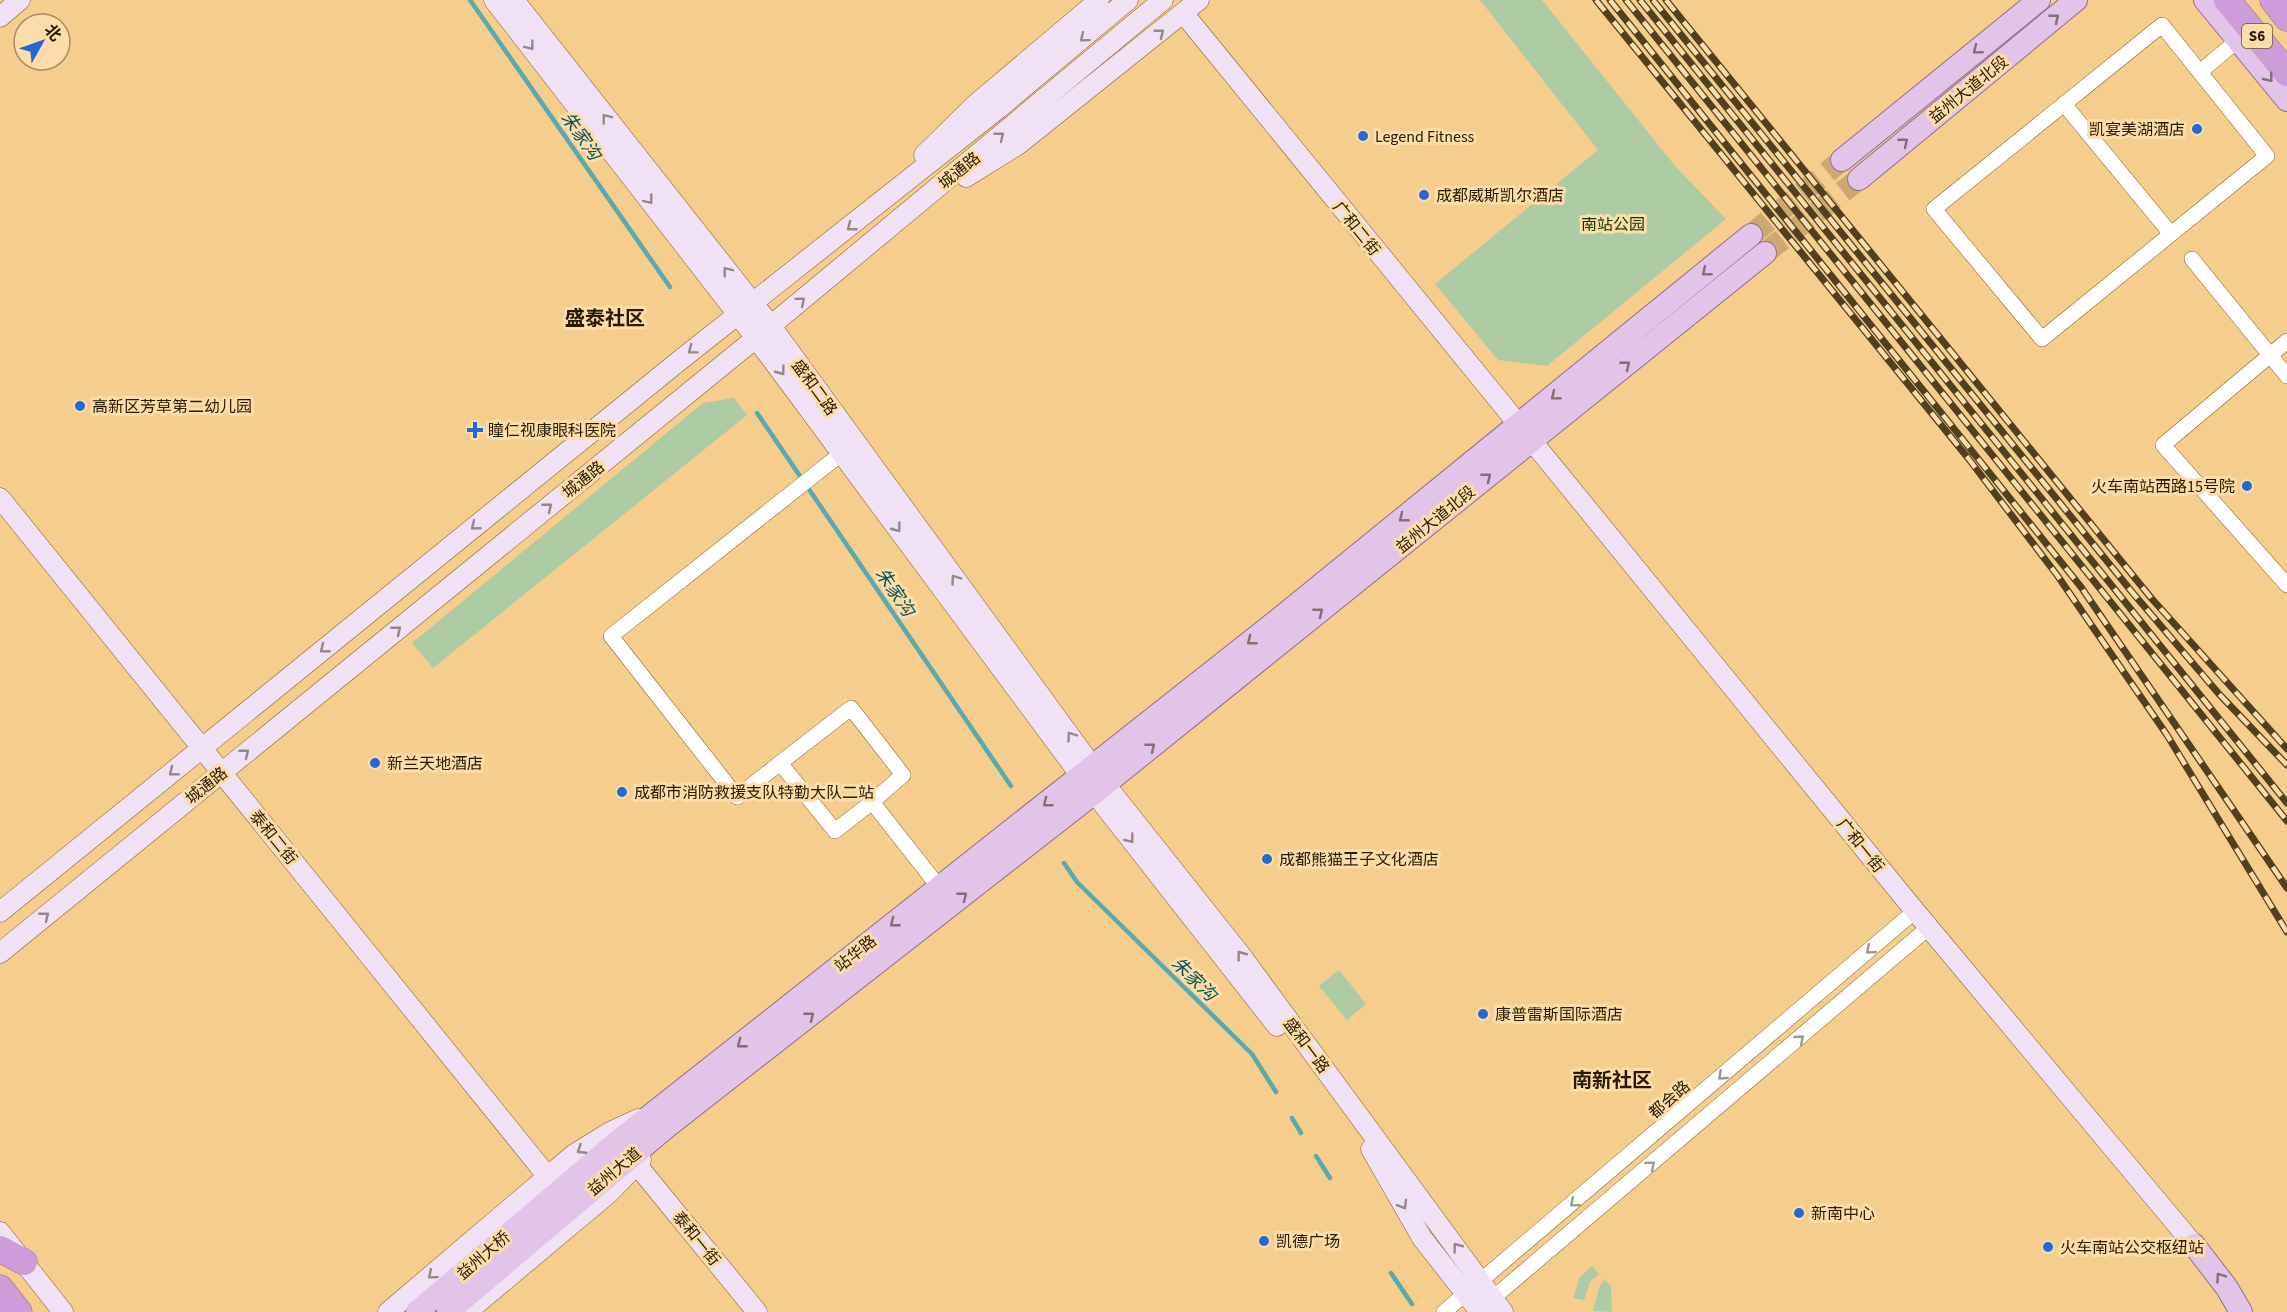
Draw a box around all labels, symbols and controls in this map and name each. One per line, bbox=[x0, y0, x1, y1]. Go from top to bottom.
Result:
north arrow bbox=[12, 12, 72, 72]
one-way arrow bbox=[2048, 14, 2059, 25]
text: 北 bbox=[39, 20, 66, 46]
road number: S6 bbox=[2242, 24, 2272, 48]
one-way arrow bbox=[1153, 29, 1164, 40]
one-way arrow bbox=[1080, 30, 1091, 41]
one-way arrow bbox=[522, 39, 533, 50]
one-way arrow bbox=[1973, 43, 1984, 54]
street label: 益州大道北段 bbox=[1924, 51, 2013, 129]
one-way arrow bbox=[2261, 71, 2272, 82]
water label: 朱家沟 bbox=[555, 107, 607, 167]
one-way arrow bbox=[603, 113, 614, 124]
place label: 凯宴美湖酒店 bbox=[2089, 119, 2185, 141]
marker: 凯宴美湖酒店 bbox=[2190, 122, 2204, 136]
place label: Legend Fitness bbox=[1375, 126, 1475, 148]
marker: Legend Fitness bbox=[1356, 129, 1370, 143]
one-way arrow bbox=[993, 132, 1004, 143]
one-way arrow bbox=[1897, 138, 1908, 149]
street label: 城通路 bbox=[934, 147, 985, 194]
place label: 成都威斯凯尔酒店 bbox=[1436, 185, 1564, 207]
marker: 成都威斯凯尔酒店 bbox=[1417, 188, 1431, 202]
one-way arrow bbox=[642, 193, 653, 204]
street label: 广和二街 bbox=[1328, 197, 1385, 260]
park label: 南站公园 bbox=[1581, 214, 1645, 236]
one-way arrow bbox=[847, 220, 858, 231]
one-way arrow bbox=[1702, 265, 1713, 276]
one-way arrow bbox=[723, 267, 734, 278]
one-way arrow bbox=[794, 297, 805, 308]
district label: 盛泰社区 bbox=[565, 305, 645, 333]
one-way arrow bbox=[688, 343, 699, 354]
street label: 盛和二路 bbox=[786, 355, 842, 420]
one-way arrow bbox=[1619, 362, 1630, 373]
one-way arrow bbox=[774, 365, 785, 376]
one-way arrow bbox=[1551, 388, 1562, 399]
place label: 高新区芳草第二幼儿园 bbox=[92, 396, 252, 418]
marker: 高新区芳草第二幼儿园 bbox=[73, 399, 87, 413]
place label: 瞳仁视康眼科医院 bbox=[488, 420, 616, 442]
marker: 瞳仁视康眼科医院 bbox=[466, 421, 484, 439]
street label: 城通路 bbox=[558, 456, 609, 503]
one-way arrow bbox=[1480, 473, 1491, 484]
place label: 火车南站西路15号院 bbox=[2091, 476, 2235, 498]
marker: 火车南站西路15号院 bbox=[2240, 479, 2254, 493]
street label: 益州大道北段 bbox=[1391, 481, 1480, 559]
one-way arrow bbox=[541, 503, 552, 514]
one-way arrow bbox=[1399, 511, 1410, 522]
one-way arrow bbox=[471, 519, 482, 530]
one-way arrow bbox=[890, 521, 901, 532]
water label: 朱家沟 bbox=[869, 563, 921, 623]
one-way arrow bbox=[951, 575, 962, 586]
one-way arrow bbox=[1312, 609, 1323, 620]
one-way arrow bbox=[390, 626, 401, 637]
one-way arrow bbox=[1247, 633, 1258, 644]
one-way arrow bbox=[320, 641, 331, 652]
one-way arrow bbox=[1067, 732, 1078, 743]
one-way arrow bbox=[1144, 744, 1155, 755]
one-way arrow bbox=[239, 749, 250, 760]
place label: 新兰天地酒店 bbox=[387, 753, 483, 775]
marker: 新兰天地酒店 bbox=[368, 756, 382, 770]
street label: 城通路 bbox=[181, 762, 232, 809]
one-way arrow bbox=[168, 764, 179, 775]
place label: 成都市消防救援支队特勤大队二站 bbox=[634, 782, 874, 804]
marker: 成都市消防救援支队特勤大队二站 bbox=[615, 785, 629, 799]
one-way arrow bbox=[1043, 795, 1054, 806]
street label: 泰和二街 bbox=[245, 806, 302, 869]
street label: 广和一街 bbox=[1832, 814, 1889, 877]
one-way arrow bbox=[1123, 833, 1134, 844]
place label: 成都熊猫王子文化酒店 bbox=[1279, 849, 1439, 871]
marker: 成都熊猫王子文化酒店 bbox=[1260, 852, 1274, 866]
one-way arrow bbox=[957, 892, 968, 903]
one-way arrow bbox=[38, 912, 49, 923]
one-way arrow bbox=[889, 915, 900, 926]
street label: 站华路 bbox=[830, 930, 881, 977]
one-way arrow bbox=[1866, 942, 1877, 953]
one-way arrow bbox=[1237, 951, 1248, 962]
water label: 朱家沟 bbox=[1166, 952, 1223, 1008]
place label: 康普雷斯国际酒店 bbox=[1495, 1004, 1623, 1026]
marker: 康普雷斯国际酒店 bbox=[1476, 1007, 1490, 1021]
one-way arrow bbox=[803, 1012, 814, 1023]
street label: 盛和一路 bbox=[1278, 1013, 1334, 1078]
one-way arrow bbox=[1793, 1035, 1804, 1046]
one-way arrow bbox=[736, 1036, 747, 1047]
district label: 南新社区 bbox=[1572, 1067, 1652, 1095]
one-way arrow bbox=[1718, 1069, 1729, 1080]
street label: 都会路 bbox=[1644, 1076, 1695, 1124]
one-way arrow bbox=[577, 1143, 588, 1154]
street label: 益州大道 bbox=[583, 1143, 646, 1201]
one-way arrow bbox=[1644, 1161, 1655, 1172]
one-way arrow bbox=[1570, 1196, 1581, 1207]
one-way arrow bbox=[1396, 1199, 1407, 1209]
place label: 新南中心 bbox=[1811, 1203, 1875, 1225]
marker: 新南中心 bbox=[1792, 1206, 1806, 1220]
street label: 泰和一街 bbox=[668, 1207, 725, 1270]
street label: 益州大桥 bbox=[452, 1226, 515, 1285]
place label: 凯德广场 bbox=[1276, 1231, 1340, 1253]
marker: 凯德广场 bbox=[1257, 1234, 1271, 1248]
place label: 火车南站公交枢纽站 bbox=[2060, 1237, 2204, 1259]
marker: 火车南站公交枢纽站 bbox=[2041, 1240, 2055, 1254]
one-way arrow bbox=[1453, 1243, 1464, 1254]
one-way arrow bbox=[428, 1268, 439, 1279]
one-way arrow bbox=[2216, 1273, 2227, 1284]

